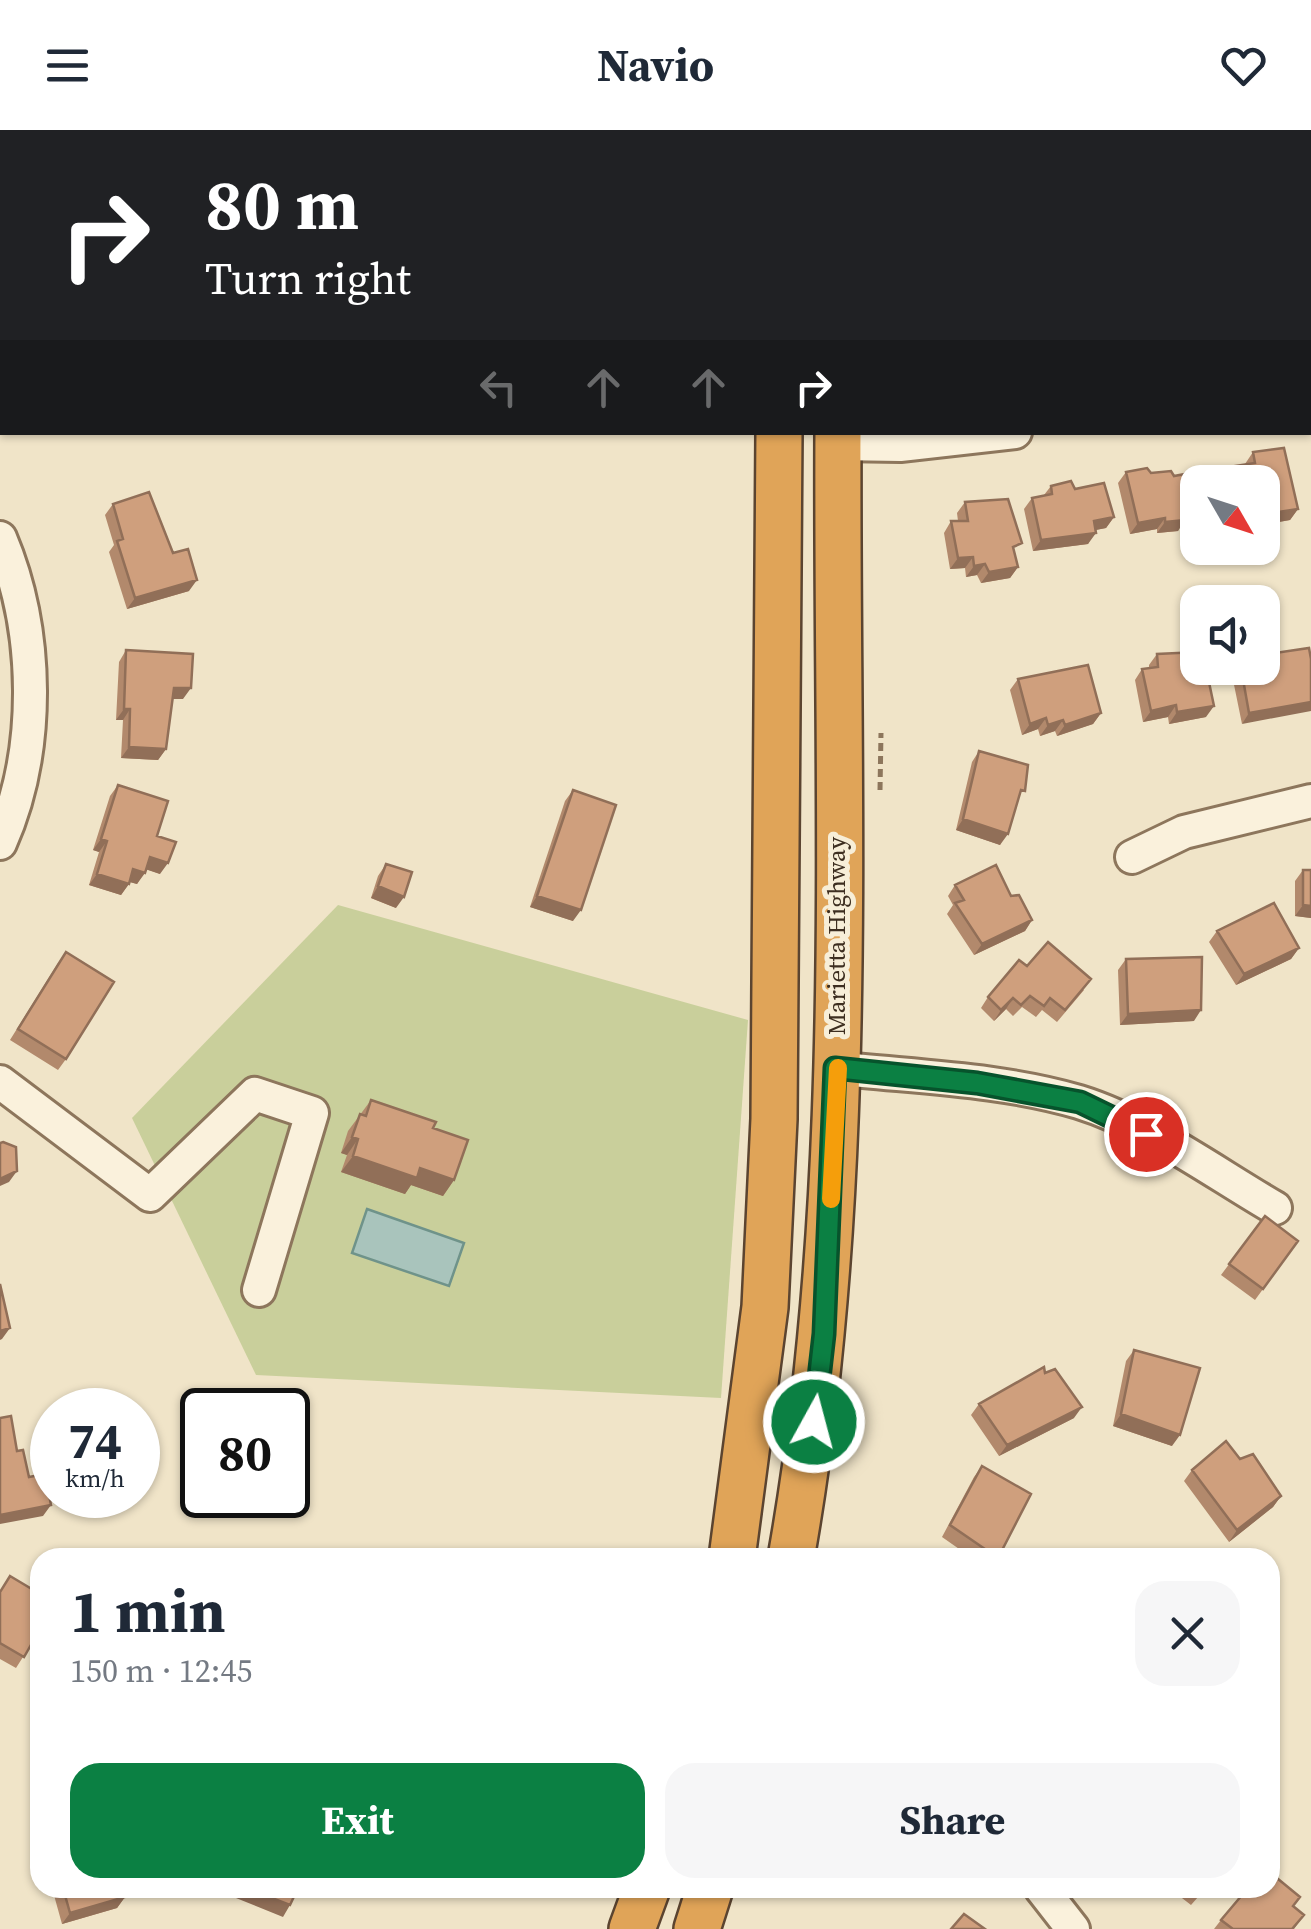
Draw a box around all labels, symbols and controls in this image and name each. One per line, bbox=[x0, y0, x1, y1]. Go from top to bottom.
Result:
text: Navio bbox=[597, 34, 714, 96]
icon: menu bbox=[40, 38, 95, 93]
icon: heart bbox=[1216, 38, 1271, 93]
text: 80 m bbox=[205, 156, 359, 252]
icon: right bbox=[40, 170, 170, 300]
text: Turn right bbox=[205, 247, 411, 309]
icon: left bbox=[471, 360, 526, 415]
icon: ahead bbox=[576, 360, 631, 415]
icon: ahead bbox=[681, 360, 736, 415]
icon: right bbox=[786, 360, 841, 415]
north arrow bbox=[1180, 465, 1280, 565]
map controls bbox=[1180, 465, 1280, 685]
button: sound bbox=[1180, 585, 1280, 685]
street label: Marietta Highway bbox=[819, 837, 853, 1035]
pin bbox=[1104, 1092, 1189, 1177]
icon: arrive bbox=[1119, 1107, 1174, 1162]
position arrow bbox=[762, 1370, 866, 1474]
speed limit sign: 80 bbox=[180, 1388, 310, 1518]
text: 74 bbox=[68, 1406, 122, 1475]
text: km/h bbox=[65, 1461, 125, 1495]
text: 1 min bbox=[70, 1570, 226, 1652]
button: close bbox=[1135, 1581, 1240, 1686]
text: 150 m · 12:45 bbox=[70, 1649, 252, 1693]
button: Exit bbox=[70, 1763, 645, 1878]
button: Share bbox=[665, 1763, 1240, 1878]

